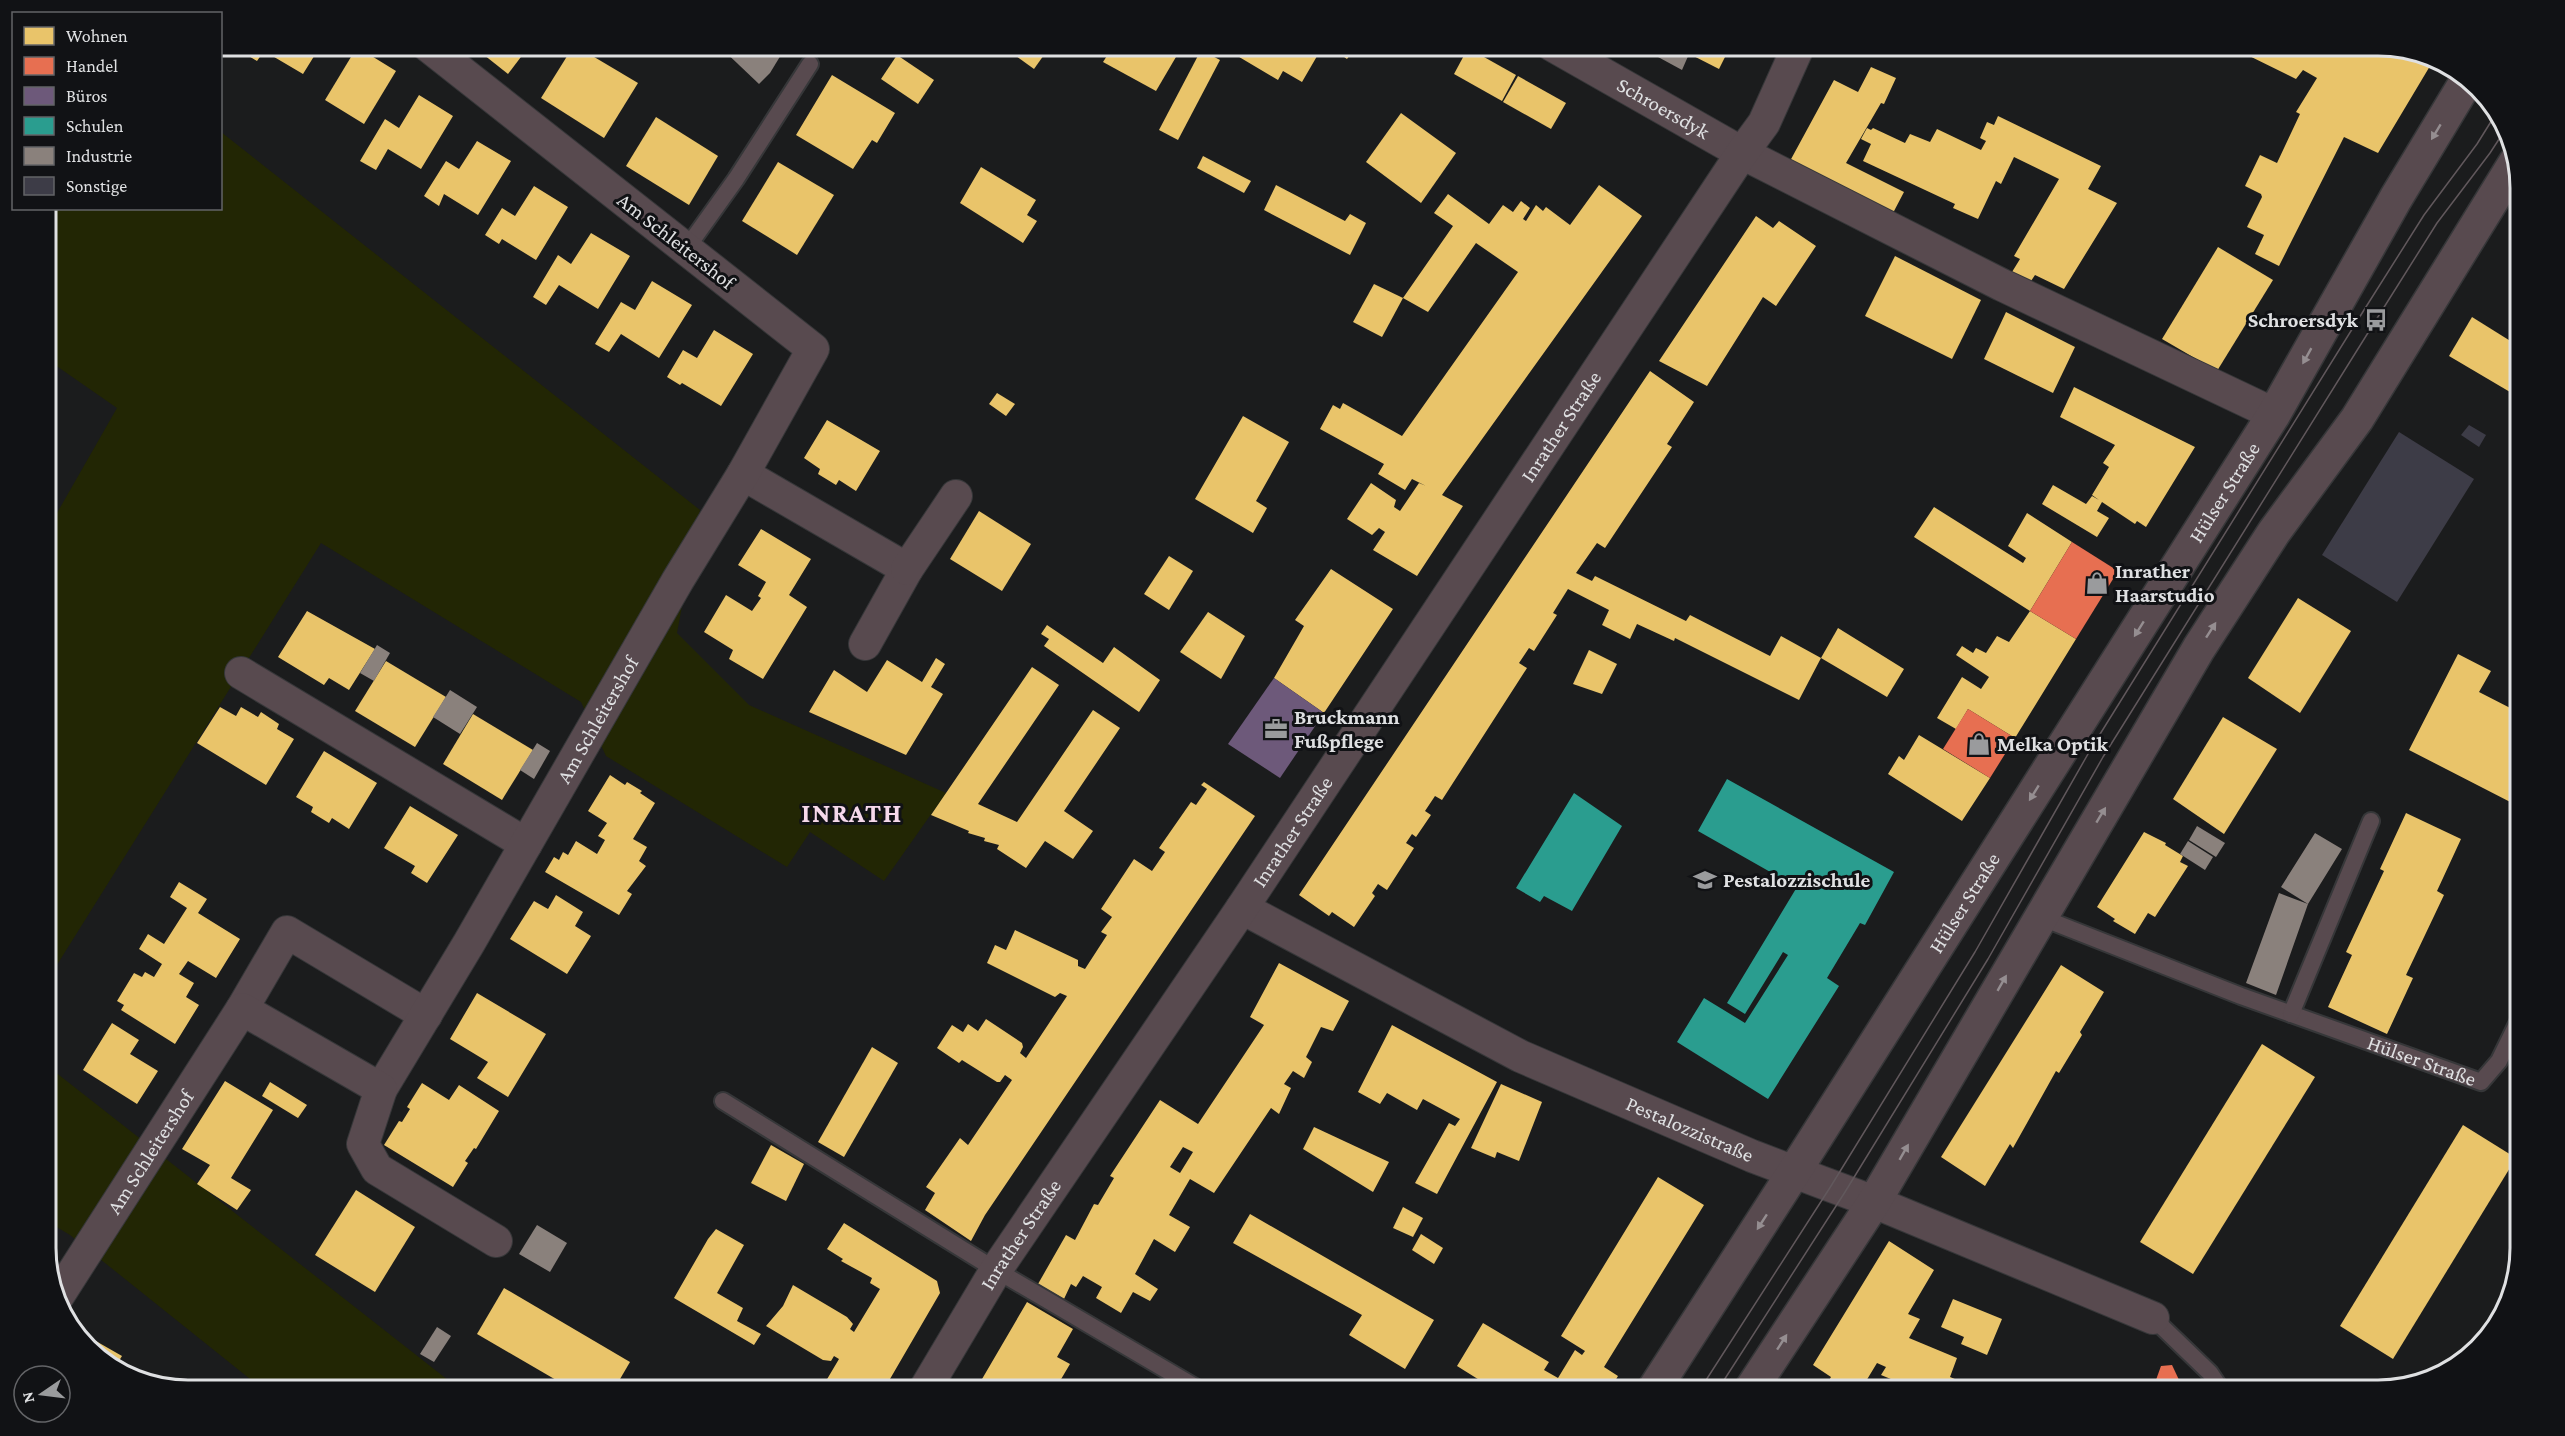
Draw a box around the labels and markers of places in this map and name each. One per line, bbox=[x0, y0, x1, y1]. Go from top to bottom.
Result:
bus stop icon: Schroersdyk bbox=[2363, 307, 2389, 333]
place label: Schroersdyk bbox=[2248, 308, 2359, 332]
place label: Inrather Haarstudio bbox=[2115, 559, 2215, 607]
shop icon: Inrather Haarstudio bbox=[2084, 570, 2110, 596]
place label: Bruckmann Fußpflege bbox=[1294, 705, 1400, 753]
office icon: Bruckmann Fußpflege bbox=[1263, 716, 1289, 742]
shop icon: Melka Optik bbox=[1966, 731, 1992, 757]
place label: Melka Optik bbox=[1997, 732, 2108, 756]
school or university icon: Pestalozzischule bbox=[1692, 867, 1718, 893]
place label: Pestalozzischule bbox=[1723, 868, 1871, 892]

